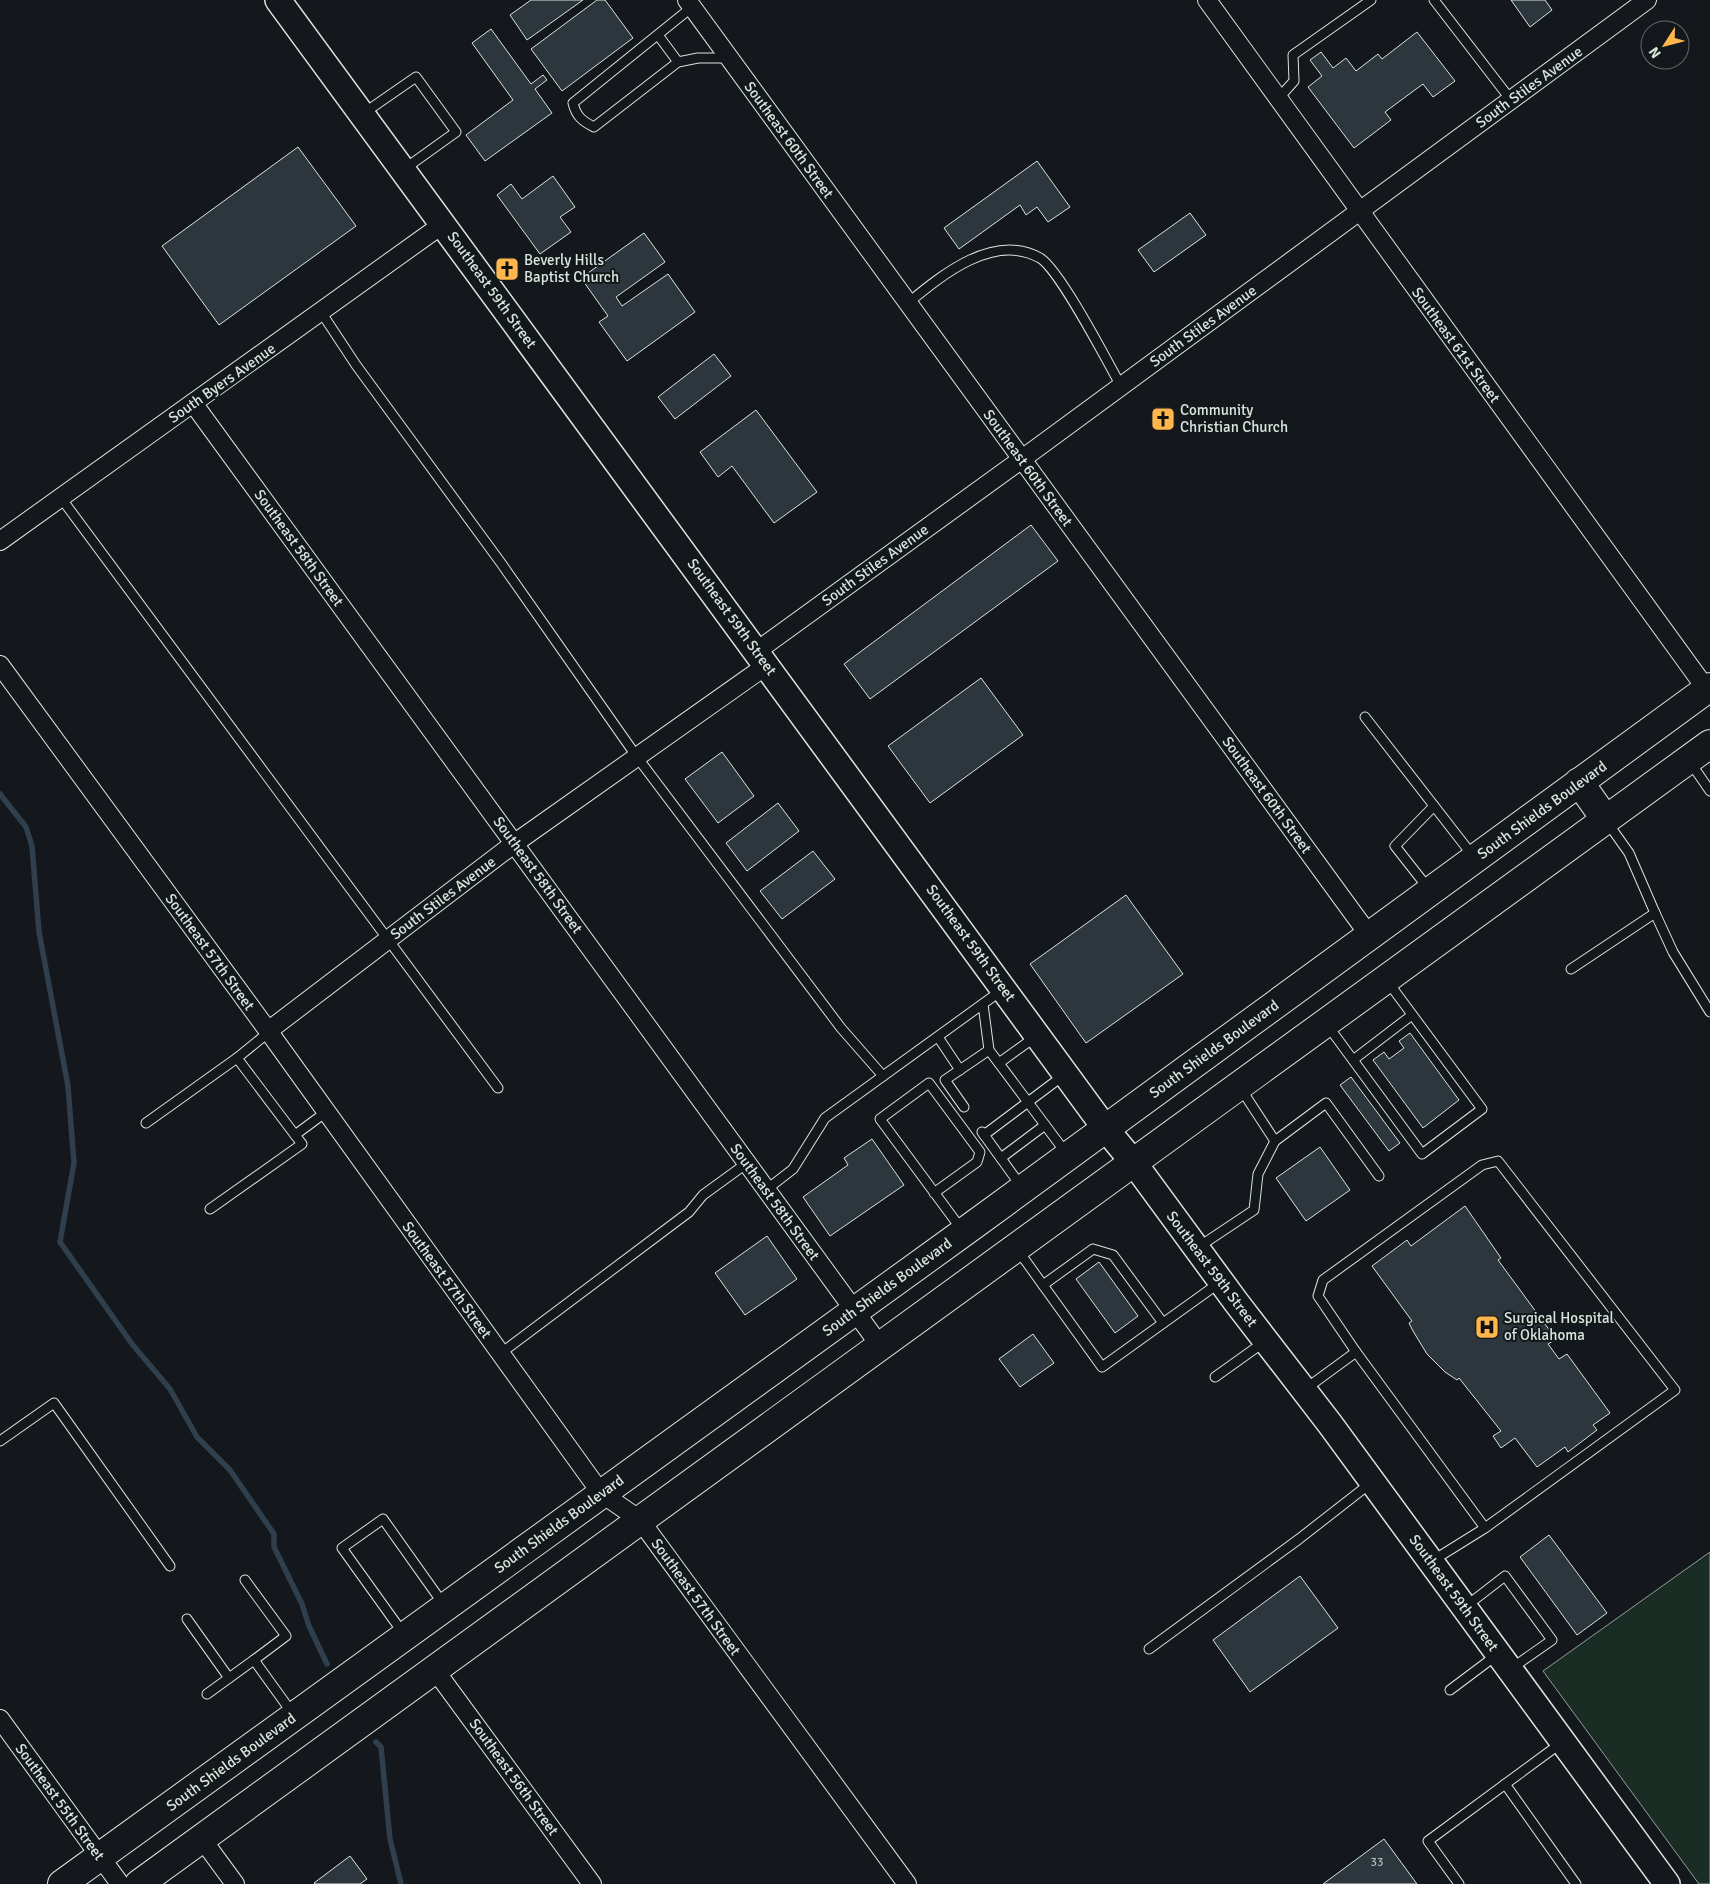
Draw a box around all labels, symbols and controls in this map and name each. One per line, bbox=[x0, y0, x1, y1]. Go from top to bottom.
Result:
north arrow bbox=[1640, 20, 1690, 70]
street label: South Stiles Avenue bbox=[1472, 42, 1586, 132]
text: N bbox=[1645, 43, 1665, 61]
street label: Southeast 60th Street bbox=[741, 78, 837, 202]
street label: Southeast 59th Street bbox=[444, 228, 540, 352]
place label: Beverly Hills Baptist Church bbox=[524, 251, 619, 286]
church icon: Beverly Hills Baptist Church bbox=[494, 256, 520, 282]
street label: South Stiles Avenue bbox=[1146, 281, 1260, 371]
street label: Southeast 61st Street bbox=[1408, 284, 1504, 406]
street label: South Byers Avenue bbox=[165, 339, 279, 427]
place label: Community Christian Church bbox=[1180, 401, 1288, 436]
street label: Southeast 60th Street bbox=[980, 406, 1076, 530]
church icon: Community Christian Church bbox=[1150, 406, 1176, 432]
street label: Southeast 58th Street bbox=[251, 486, 347, 610]
street label: South Stiles Avenue bbox=[818, 520, 932, 610]
street label: Southeast 59th Street bbox=[684, 555, 780, 679]
street label: Southeast 60th Street bbox=[1219, 733, 1315, 857]
street label: South Shields Boulevard bbox=[1474, 757, 1610, 863]
street label: Southeast 58th Street bbox=[490, 813, 586, 937]
street label: South Stiles Avenue bbox=[387, 852, 499, 944]
street label: Southeast 59th Street bbox=[923, 881, 1019, 1005]
street label: Southeast 57th Street bbox=[162, 890, 258, 1014]
street label: South Shields Boulevard bbox=[1146, 996, 1282, 1102]
street label: Southeast 58th Street bbox=[727, 1140, 823, 1264]
street label: Southeast 59th Street bbox=[1163, 1208, 1261, 1330]
street label: Southeast 57th Street bbox=[399, 1218, 495, 1342]
street label: South Shields Boulevard bbox=[819, 1234, 955, 1340]
place label: Surgical Hospital of Oklahoma bbox=[1504, 1309, 1614, 1344]
hospital icon: Surgical Hospital of Oklahoma bbox=[1474, 1314, 1500, 1340]
street label: South Shields Boulevard bbox=[491, 1471, 627, 1577]
street label: Southeast 59th Street bbox=[1406, 1531, 1502, 1655]
street label: Southeast 57th Street bbox=[648, 1535, 744, 1659]
street label: South Shields Boulevard bbox=[163, 1709, 299, 1815]
street label: Southeast 56th Street bbox=[466, 1715, 562, 1839]
street label: Southeast 55th Street bbox=[12, 1740, 108, 1864]
house number: 33 bbox=[1371, 1855, 1383, 1870]

